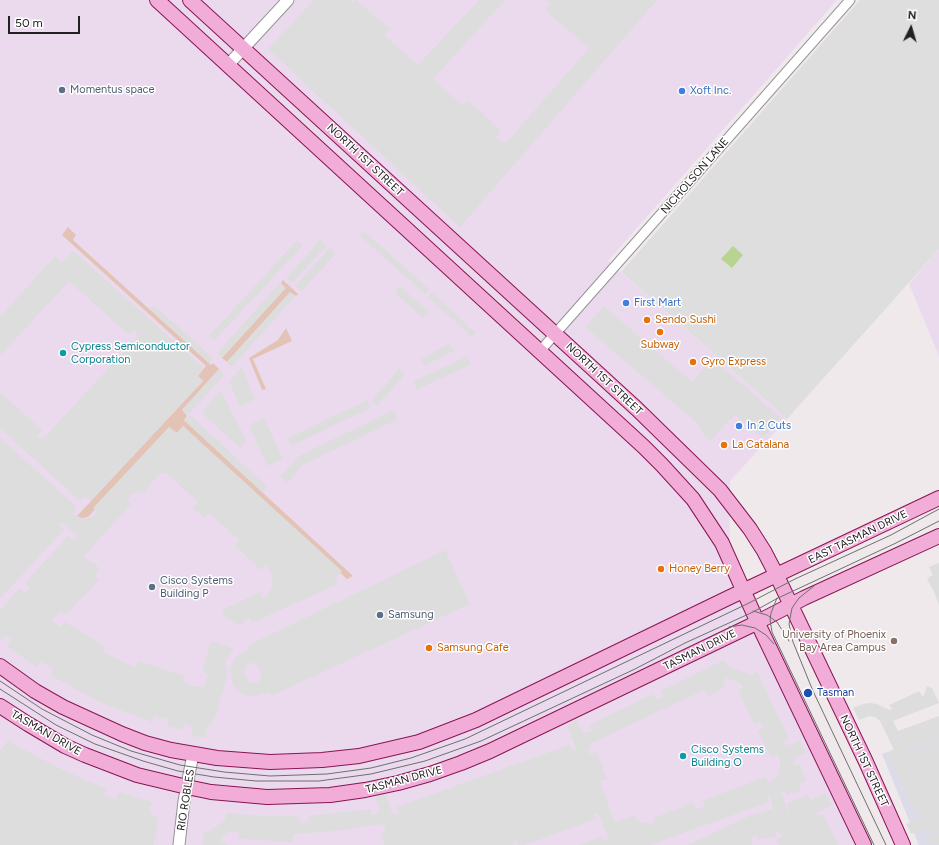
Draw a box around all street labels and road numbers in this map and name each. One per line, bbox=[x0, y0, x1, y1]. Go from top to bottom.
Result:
street label: NORTH 1ST STREET bbox=[324, 121, 406, 199]
street label: NICHOLSON LANE bbox=[658, 135, 732, 217]
street label: NORTH 1ST STREET bbox=[563, 340, 645, 418]
street label: EAST TASMAN DRIVE bbox=[806, 507, 910, 567]
street label: TASMAN DRIVE bbox=[662, 627, 738, 673]
street label: TASMAN DRIVE bbox=[8, 708, 84, 758]
street label: NORTH 1ST STREET bbox=[837, 713, 891, 809]
street label: TASMAN DRIVE bbox=[364, 763, 444, 797]
street label: RIO ROBLES bbox=[175, 768, 197, 832]

